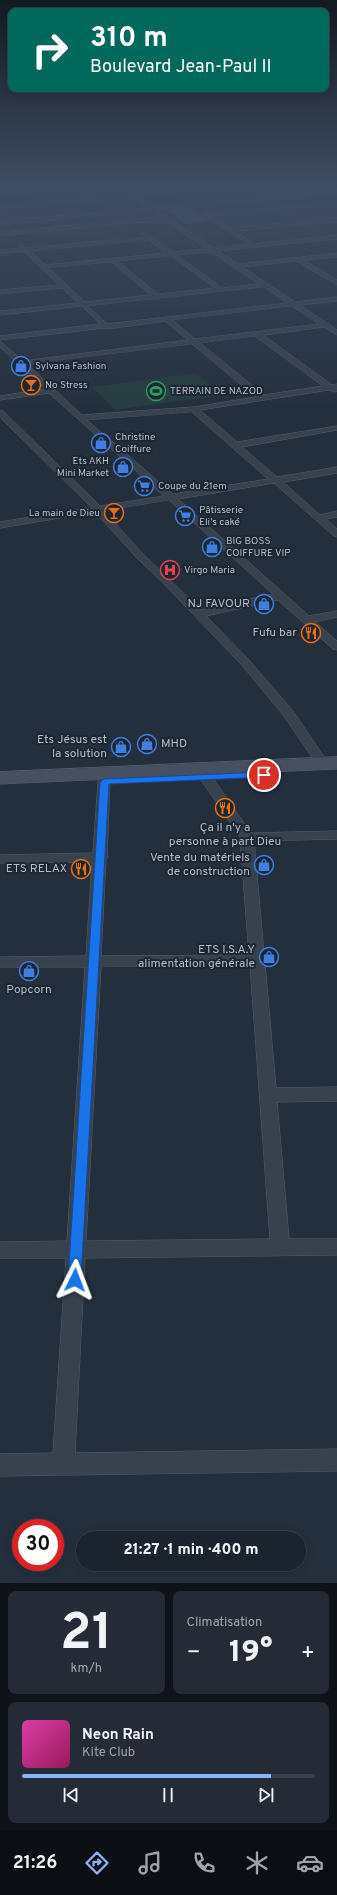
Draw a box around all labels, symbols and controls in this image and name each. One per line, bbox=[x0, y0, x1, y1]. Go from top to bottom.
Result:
text: 310 m bbox=[90, 21, 168, 57]
icon: right bbox=[24, 24, 76, 76]
text: Boulevard Jean-Paul II bbox=[90, 56, 272, 79]
shop icon: Sylvana Fashion bbox=[10, 355, 32, 377]
place label: Sylvana Fashion bbox=[35, 360, 106, 373]
bar icon: No Stress bbox=[20, 374, 42, 396]
place label: No Stress bbox=[45, 379, 88, 392]
sports icon: TERRAIN DE NAZOD bbox=[145, 380, 167, 402]
place label: TERRAIN DE NAZOD bbox=[170, 385, 263, 398]
place label: Christine Coiffure bbox=[115, 431, 155, 456]
shop icon: Christine Coiffure bbox=[90, 432, 112, 454]
place label: Ets AKH Mini Market bbox=[57, 455, 109, 480]
shop icon: Ets AKH Mini Market bbox=[112, 456, 134, 478]
supermarket icon: Coupe du 21em bbox=[133, 475, 155, 497]
place label: Coupe du 21em bbox=[158, 480, 227, 493]
bar icon: La main de Dieu bbox=[103, 502, 125, 524]
place label: Pâtisserie Eli's caké bbox=[199, 504, 243, 529]
supermarket icon: Pâtisserie Eli's caké bbox=[174, 505, 196, 527]
place label: La main de Dieu bbox=[29, 507, 100, 520]
place label: BIG BOSS COIFFURE VIP bbox=[226, 535, 291, 560]
shop icon: BIG BOSS COIFFURE VIP bbox=[201, 536, 223, 558]
hospital icon: Virgo Maria bbox=[159, 559, 181, 581]
place label: Virgo Maria bbox=[184, 564, 235, 577]
shop icon: NJ FAVOUR bbox=[253, 593, 275, 615]
place label: NJ FAVOUR bbox=[187, 596, 250, 612]
restaurant icon: Fufu bar bbox=[300, 622, 322, 644]
place label: Fufu bar bbox=[253, 625, 297, 641]
place label: Ets Jésus est la solution bbox=[37, 732, 107, 762]
shop icon: MHD bbox=[136, 733, 158, 755]
shop icon: Ets Jésus est la solution bbox=[110, 736, 132, 758]
place label: MHD bbox=[161, 736, 187, 752]
pin bbox=[247, 758, 281, 792]
icon: arrive bbox=[253, 764, 275, 786]
restaurant icon: Ça il n'y a personne à part Dieu bbox=[214, 797, 236, 819]
place label: Ça il n'y a personne à part Dieu bbox=[169, 820, 281, 850]
place label: Vente du matériels de construction bbox=[150, 850, 250, 880]
shop icon: Vente du matériels de construction bbox=[253, 854, 275, 876]
restaurant icon: ETS RELAX bbox=[70, 858, 92, 880]
place label: ETS RELAX bbox=[6, 861, 67, 877]
place label: ETS I.S.A.Y alimentation générale bbox=[138, 942, 255, 972]
shop icon: ETS I.S.A.Y alimentation générale bbox=[258, 946, 280, 968]
shop icon: Popcorn bbox=[18, 960, 40, 982]
place label: Popcorn bbox=[6, 982, 52, 998]
position arrow bbox=[54, 1259, 96, 1301]
speed limit sign: 30 bbox=[12, 1519, 64, 1571]
text: 21:27 · 1 min · 400 m bbox=[123, 1541, 259, 1560]
text: 21 bbox=[60, 1602, 113, 1668]
text: Climatisation bbox=[187, 1615, 262, 1631]
text: 19° bbox=[229, 1635, 272, 1672]
text: − bbox=[187, 1640, 201, 1667]
text: + bbox=[301, 1640, 315, 1667]
text: km/h bbox=[70, 1661, 102, 1677]
text: Neon Rain bbox=[82, 1726, 154, 1745]
text: Kite Club bbox=[82, 1745, 135, 1761]
icon: previous bbox=[60, 1784, 82, 1806]
icon: pause bbox=[157, 1784, 179, 1806]
icon: next bbox=[255, 1784, 277, 1806]
icon: directions bbox=[83, 1849, 111, 1877]
icon: music bbox=[136, 1849, 164, 1877]
icon: phone bbox=[190, 1849, 218, 1877]
icon: climate bbox=[243, 1849, 271, 1877]
icon: car bbox=[296, 1849, 324, 1877]
text: 21:26 bbox=[13, 1852, 57, 1875]

